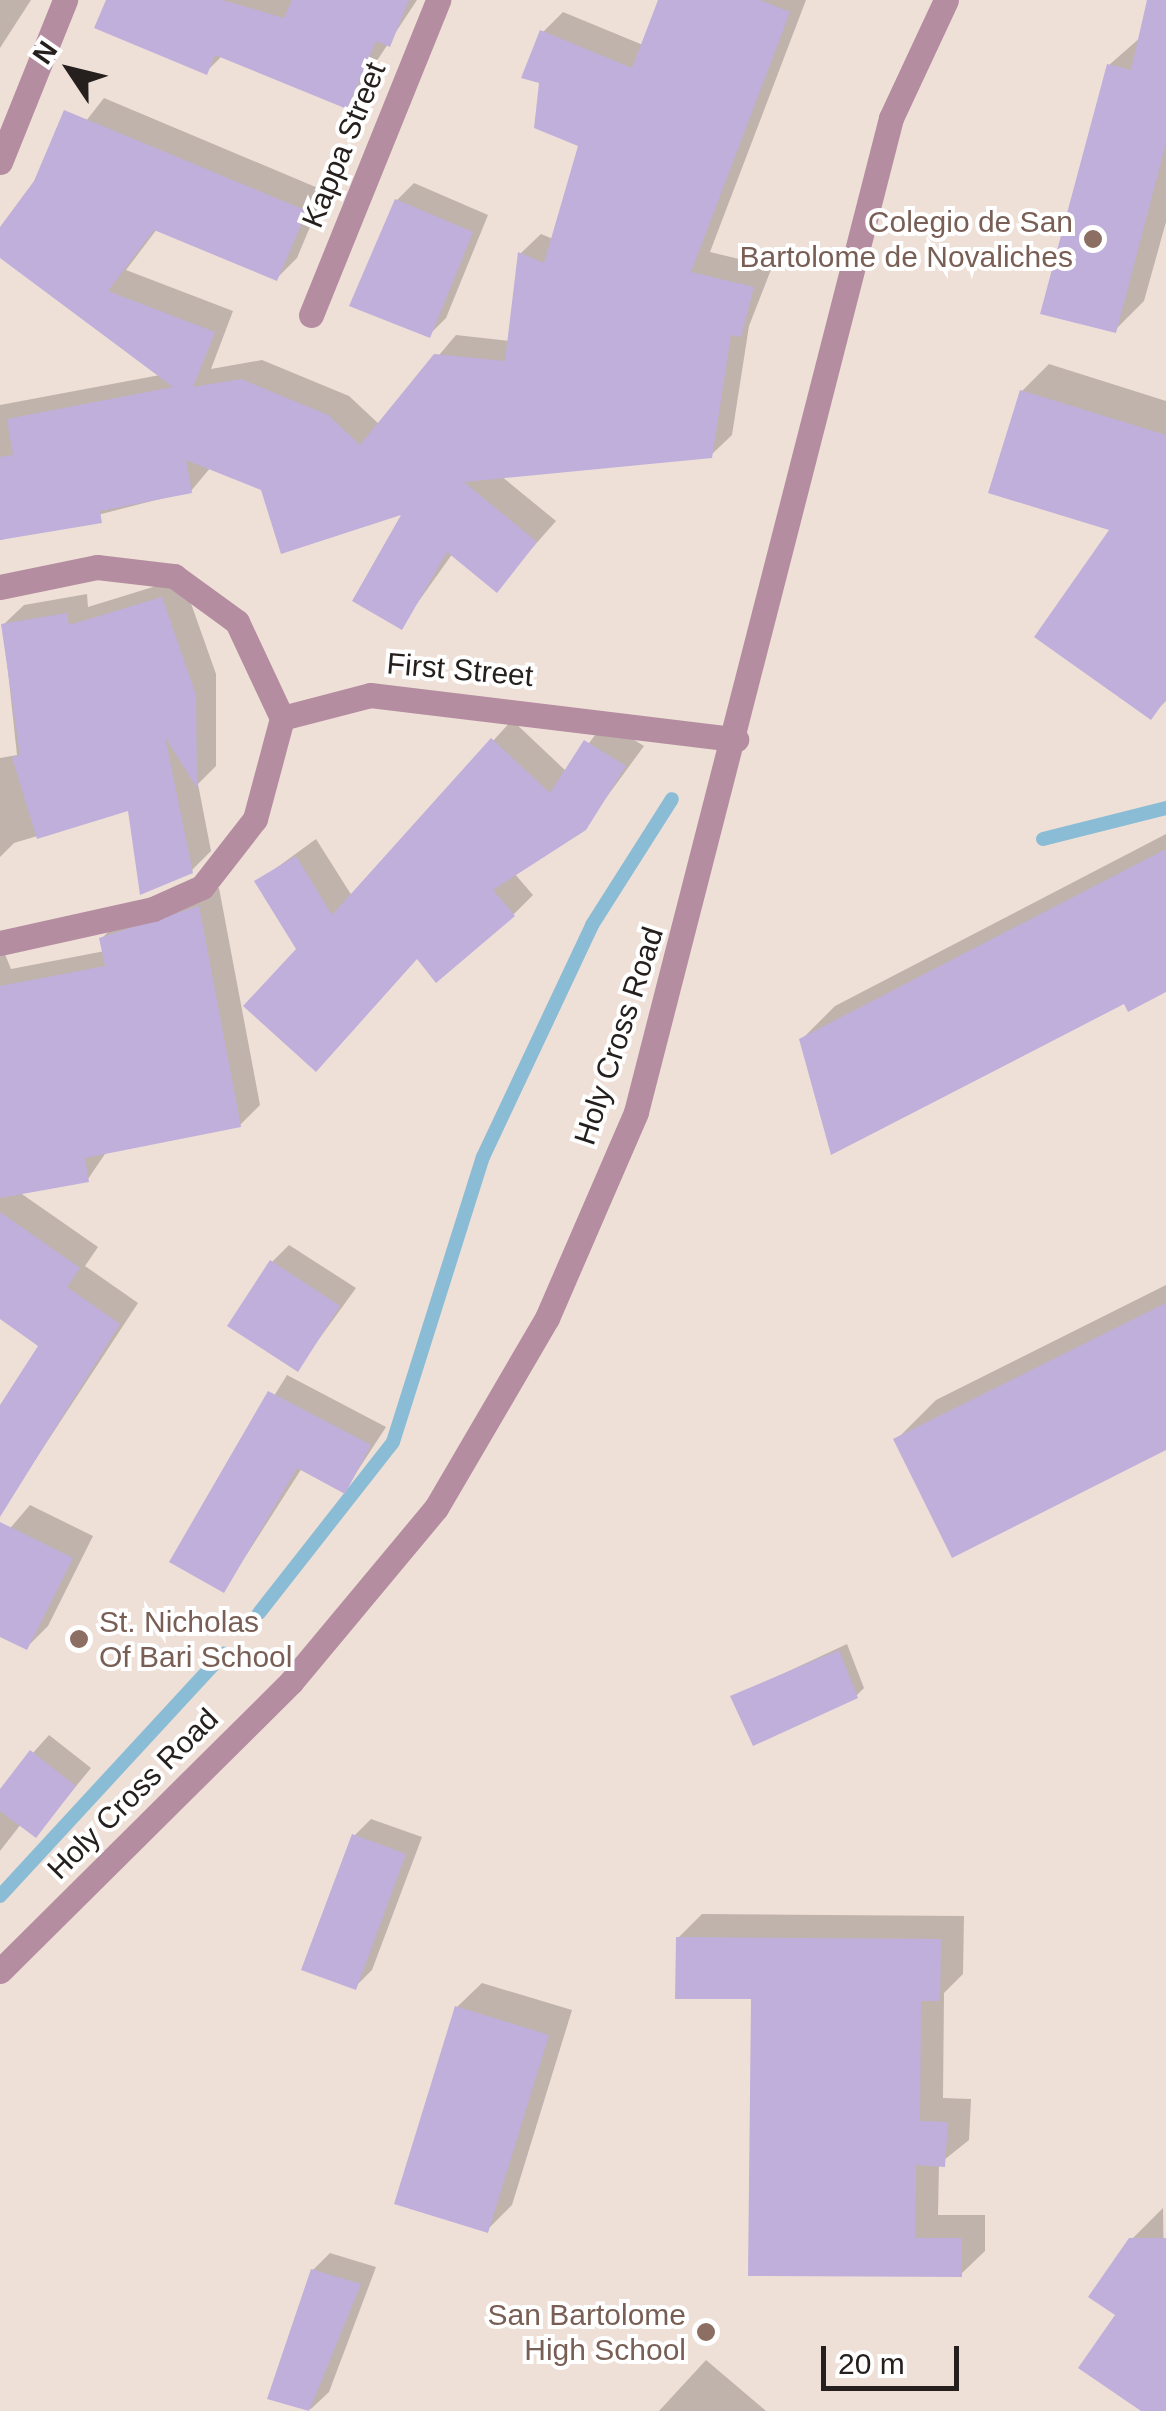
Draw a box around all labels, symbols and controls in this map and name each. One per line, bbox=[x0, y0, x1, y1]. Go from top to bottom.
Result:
north arrow bbox=[20, 20, 120, 120]
text: N bbox=[27, 35, 64, 70]
street label: Kappa Street bbox=[295, 57, 393, 233]
place label: Colegio de San Bartolome de Novaliches bbox=[739, 204, 1073, 274]
marker: Colegio de San Bartolome de Novaliches bbox=[1082, 228, 1104, 250]
street label: First Street bbox=[385, 646, 535, 694]
street label: Holy Cross Road bbox=[567, 923, 671, 1149]
place label: St. Nicholas Of Bari School bbox=[99, 1604, 292, 1674]
marker: St. Nicholas Of Bari School bbox=[68, 1628, 90, 1650]
street label: Holy Cross Road bbox=[40, 1701, 226, 1887]
place label: San Bartolome High School bbox=[488, 2297, 686, 2368]
marker: San Bartolome High School bbox=[695, 2321, 717, 2343]
scale bar bbox=[826, 2326, 964, 2388]
text: 20 m bbox=[838, 2347, 905, 2380]

